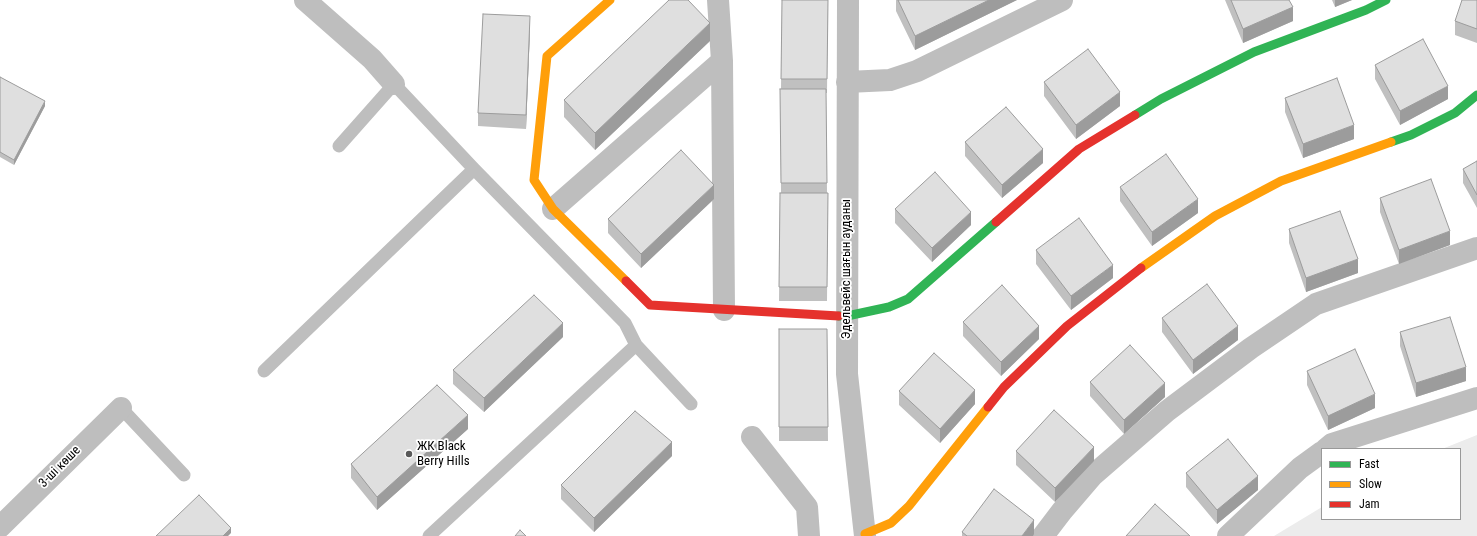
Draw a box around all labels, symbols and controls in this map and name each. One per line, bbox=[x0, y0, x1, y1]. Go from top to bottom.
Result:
street label: Эдельвейс шағын ауданы bbox=[839, 199, 855, 339]
place label: ЖК Black Berry Hills bbox=[417, 439, 470, 470]
street label: 3-ші көше bbox=[36, 443, 84, 491]
legend bbox=[1321, 448, 1461, 520]
marker: ЖК Black Berry Hills bbox=[404, 449, 414, 459]
text: Fast bbox=[1359, 457, 1379, 471]
text: Slow bbox=[1359, 477, 1382, 491]
text: Jam bbox=[1359, 497, 1380, 511]

